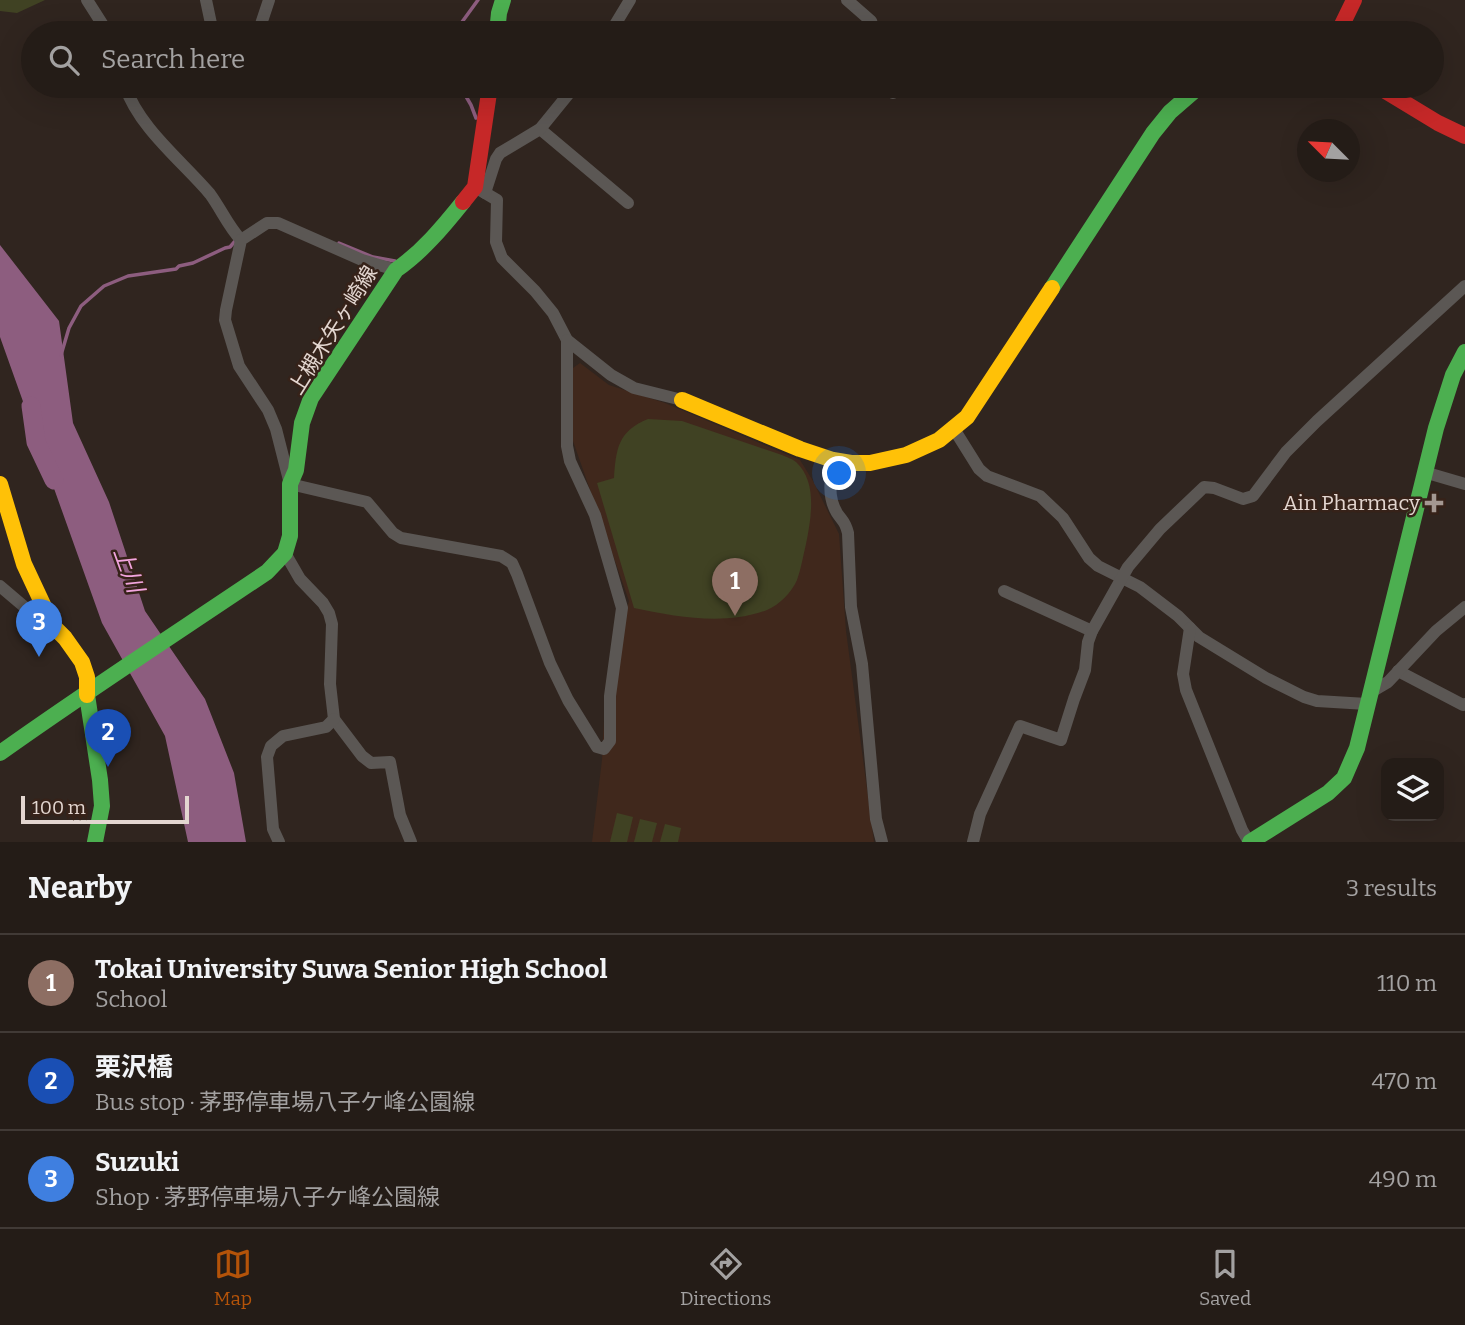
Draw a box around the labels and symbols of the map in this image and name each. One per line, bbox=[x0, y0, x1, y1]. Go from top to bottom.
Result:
north arrow bbox=[1297, 119, 1360, 182]
street label: 上槻木矢ヶ崎線 bbox=[283, 261, 383, 399]
your location bbox=[822, 456, 856, 490]
place label: Ain Pharmacy bbox=[1283, 490, 1421, 516]
marker: Ain Pharmacy bbox=[1426, 495, 1442, 511]
water label: 上川 bbox=[108, 544, 151, 599]
pin: 1 bbox=[712, 558, 758, 616]
pin: 3 bbox=[16, 599, 62, 657]
pin: 2 bbox=[85, 709, 131, 767]
scale bar bbox=[21, 793, 189, 825]

